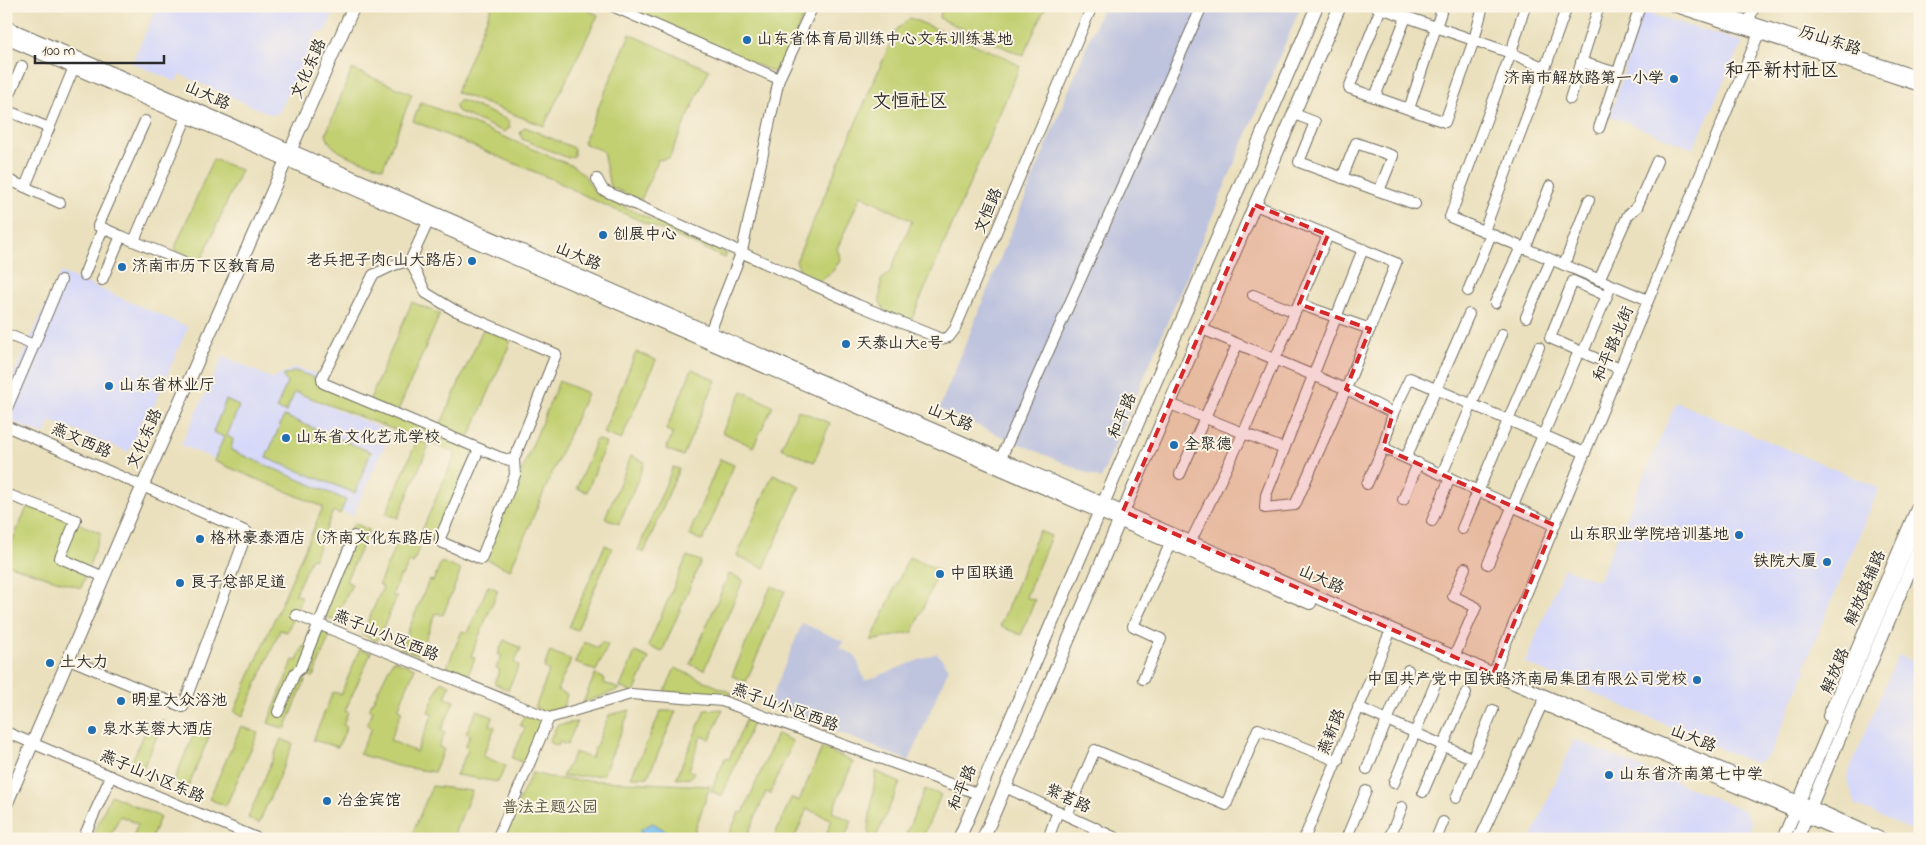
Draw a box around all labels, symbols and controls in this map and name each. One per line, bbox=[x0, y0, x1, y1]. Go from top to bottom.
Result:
street label: 历山东路 bbox=[1796, 20, 1864, 62]
place label: 山东省体育局训练中心文东训练基地 bbox=[757, 28, 1013, 52]
scale bar bbox=[35, 32, 164, 64]
marker: 山东省体育局训练中心文东训练基地 bbox=[741, 34, 753, 46]
street label: 文化东路 bbox=[285, 35, 333, 103]
text: 100 m bbox=[42, 40, 75, 62]
district label: 和平新村社区 bbox=[1725, 58, 1839, 85]
place label: 济南市解放路第一小学 bbox=[1504, 67, 1664, 91]
marker: 济南市解放路第一小学 bbox=[1668, 73, 1680, 85]
street label: 山大路 bbox=[180, 75, 234, 117]
district label: 文恒社区 bbox=[872, 89, 948, 116]
street label: 文恒路 bbox=[969, 184, 1009, 238]
place label: 创展中心 bbox=[613, 223, 677, 247]
marker: 创展中心 bbox=[597, 229, 609, 241]
street label: 山大路 bbox=[551, 237, 605, 277]
place label: 老兵把子肉(山大路店) bbox=[307, 249, 462, 273]
place label: 济南市历下区教育局 bbox=[132, 255, 276, 279]
marker: 老兵把子肉(山大路店) bbox=[466, 255, 478, 267]
marker: 济南市历下区教育局 bbox=[116, 261, 128, 273]
street label: 和平路北街 bbox=[1587, 302, 1641, 386]
place label: 天泰山大e号 bbox=[856, 332, 943, 356]
marker: 天泰山大e号 bbox=[840, 338, 852, 350]
place label: 山东省林业厅 bbox=[119, 374, 215, 398]
marker: 山东省林业厅 bbox=[103, 380, 115, 392]
street label: 和平路 bbox=[1103, 389, 1143, 443]
street label: 山大路 bbox=[923, 398, 977, 438]
street label: 文化东路 bbox=[121, 405, 169, 473]
street label: 燕文西路 bbox=[47, 417, 115, 465]
place label: 山东省文化艺术学校 bbox=[296, 426, 440, 450]
marker: 山东省文化艺术学校 bbox=[280, 432, 292, 444]
place label: 全聚德 bbox=[1184, 433, 1232, 457]
marker: 全聚德 bbox=[1168, 439, 1180, 451]
place label: 山东职业学院培训基地 bbox=[1569, 523, 1729, 547]
place label: 格林豪泰酒店（济南文化东路店） bbox=[210, 527, 450, 551]
marker: 山东职业学院培训基地 bbox=[1733, 529, 1745, 541]
marker: 格林豪泰酒店（济南文化东路店） bbox=[194, 533, 206, 545]
street label: 解放路辅路 bbox=[1839, 546, 1893, 630]
place label: 铁院大厦 bbox=[1753, 550, 1817, 574]
marker: 铁院大厦 bbox=[1821, 556, 1833, 568]
street label: 山大路 bbox=[1294, 559, 1348, 601]
place label: 中国联通 bbox=[950, 562, 1014, 586]
marker: 中国联通 bbox=[934, 568, 946, 580]
place label: 良子总部足道 bbox=[190, 571, 286, 595]
marker: 良子总部足道 bbox=[174, 577, 186, 589]
street label: 燕子山小区西路 bbox=[330, 604, 442, 668]
street label: 解放路 bbox=[1816, 644, 1856, 698]
place label: 土大力 bbox=[60, 651, 108, 675]
marker: 土大力 bbox=[44, 657, 56, 669]
place label: 中国共产党中国铁路济南局集团有限公司党校 bbox=[1367, 668, 1687, 692]
marker: 中国共产党中国铁路济南局集团有限公司党校 bbox=[1691, 674, 1703, 686]
street label: 燕子山小区西路 bbox=[728, 678, 842, 738]
place label: 明星大众浴池 bbox=[131, 689, 227, 713]
marker: 明星大众浴池 bbox=[115, 695, 127, 707]
street label: 燕新路 bbox=[1312, 705, 1352, 759]
place label: 泉水芙蓉大酒店 bbox=[102, 718, 214, 742]
street label: 山大路 bbox=[1666, 719, 1720, 759]
marker: 泉水芙蓉大酒店 bbox=[86, 724, 98, 736]
street label: 燕子山小区东路 bbox=[96, 744, 208, 810]
street label: 和平路 bbox=[943, 761, 983, 815]
place label: 山东省济南第七中学 bbox=[1619, 763, 1763, 787]
marker: 山东省济南第七中学 bbox=[1603, 769, 1615, 781]
street label: 紫茗路 bbox=[1041, 778, 1095, 820]
place label: 冶金宾馆 bbox=[337, 789, 401, 813]
marker: 冶金宾馆 bbox=[321, 795, 333, 807]
park label: 普法主题公园 bbox=[502, 796, 598, 820]

